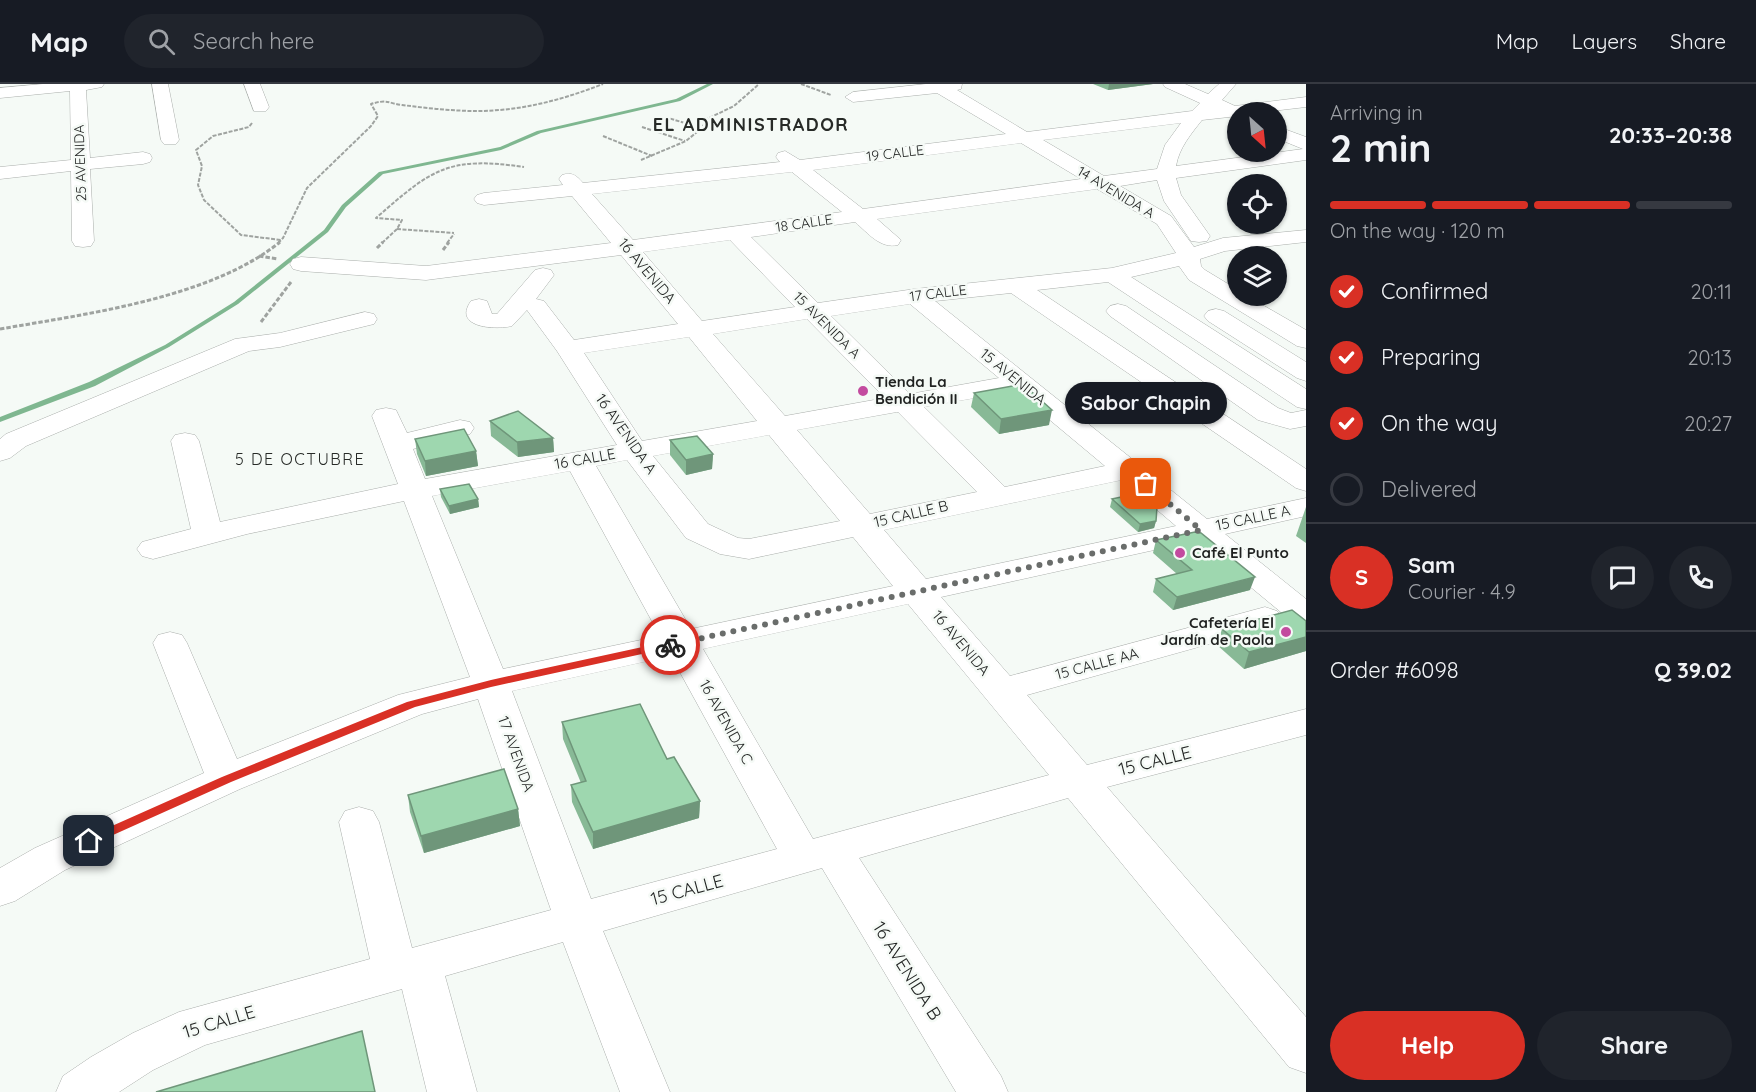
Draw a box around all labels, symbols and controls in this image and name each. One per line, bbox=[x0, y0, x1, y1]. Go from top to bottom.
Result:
search box bbox=[124, 14, 544, 68]
text: Map bbox=[30, 24, 88, 59]
icon: search bbox=[145, 25, 178, 58]
text: Search here bbox=[193, 27, 315, 55]
text: Map bbox=[1496, 28, 1539, 54]
text: Layers bbox=[1572, 28, 1637, 54]
text: Share bbox=[1670, 28, 1726, 54]
text: Arriving in bbox=[1330, 100, 1423, 125]
north arrow bbox=[1227, 102, 1287, 162]
map controls bbox=[1227, 102, 1287, 306]
district label: EL ADMINISTRADOR bbox=[653, 113, 849, 136]
text: 20:33–20:38 bbox=[1609, 121, 1732, 149]
text: 2 min bbox=[1330, 123, 1432, 172]
street label: 25 AVENIDA bbox=[70, 124, 90, 202]
street label: 19 CALLE bbox=[865, 141, 925, 165]
street label: 14 AVENIDA A bbox=[1074, 162, 1158, 222]
button: locate bbox=[1227, 174, 1287, 234]
street label: 18 CALLE bbox=[774, 210, 834, 236]
text: On the way · 120 m bbox=[1330, 218, 1505, 243]
street label: 16 AVENIDA bbox=[615, 234, 680, 308]
button: layers bbox=[1227, 246, 1287, 306]
icon: check bbox=[1330, 275, 1363, 308]
text: Confirmed bbox=[1381, 277, 1488, 305]
text: 20:11 bbox=[1690, 279, 1732, 304]
street label: 17 CALLE bbox=[908, 281, 968, 305]
street label: 15 AVENIDA A bbox=[790, 288, 864, 362]
icon: check bbox=[1330, 341, 1363, 374]
text: Preparing bbox=[1381, 343, 1481, 371]
street label: 15 AVENIDA bbox=[976, 344, 1050, 409]
text: 20:13 bbox=[1687, 345, 1732, 370]
place label: Tienda La Bendición II bbox=[875, 372, 958, 408]
callout: Sabor Chapin bbox=[1065, 382, 1227, 424]
marker: Tienda La Bendición II bbox=[856, 384, 870, 398]
street label: 16 AVENIDA A bbox=[592, 390, 661, 478]
text: Sabor Chapin bbox=[1081, 390, 1211, 415]
icon: check bbox=[1330, 407, 1363, 440]
text: On the way bbox=[1381, 409, 1497, 437]
text: 20:27 bbox=[1684, 411, 1732, 436]
street label: 16 CALLE bbox=[553, 444, 617, 473]
district label: 5 DE OCTUBRE bbox=[235, 449, 365, 469]
pin bbox=[1120, 458, 1171, 509]
icon: bag bbox=[1129, 467, 1162, 500]
text: Delivered bbox=[1381, 475, 1477, 503]
street label: 15 CALLE B bbox=[872, 496, 950, 531]
street label: 15 CALLE A bbox=[1214, 500, 1292, 535]
place label: Café El Punto bbox=[1192, 543, 1289, 562]
marker: Café El Punto bbox=[1173, 546, 1187, 560]
button: chat bbox=[1591, 546, 1654, 609]
button: phone bbox=[1669, 546, 1732, 609]
text: Sam bbox=[1408, 551, 1455, 579]
text: S bbox=[1355, 563, 1368, 591]
text: Courier · 4.9 bbox=[1408, 579, 1516, 604]
street label: 16 AVENIDA bbox=[929, 606, 994, 680]
place label: Cafetería El Jardín de Paola bbox=[1160, 613, 1274, 649]
courier bbox=[640, 615, 700, 675]
marker: Cafetería El Jardín de Paola bbox=[1279, 625, 1293, 639]
icon: bike bbox=[654, 629, 687, 662]
street label: 15 CALLE AA bbox=[1053, 643, 1141, 684]
text: Order #6098 bbox=[1330, 656, 1459, 684]
text: Q 39.02 bbox=[1654, 656, 1732, 684]
street label: 16 AVENIDA C bbox=[695, 676, 758, 767]
street label: 17 AVENIDA bbox=[494, 713, 539, 795]
street label: 15 CALLE bbox=[1116, 740, 1194, 781]
pin bbox=[63, 815, 114, 866]
icon: home bbox=[72, 824, 105, 857]
street label: 15 CALLE bbox=[648, 869, 726, 910]
street label: 16 AVENIDA B bbox=[868, 917, 947, 1024]
street label: 15 CALLE bbox=[180, 1000, 258, 1043]
button: Help bbox=[1330, 1011, 1525, 1080]
button: Share bbox=[1537, 1011, 1732, 1080]

